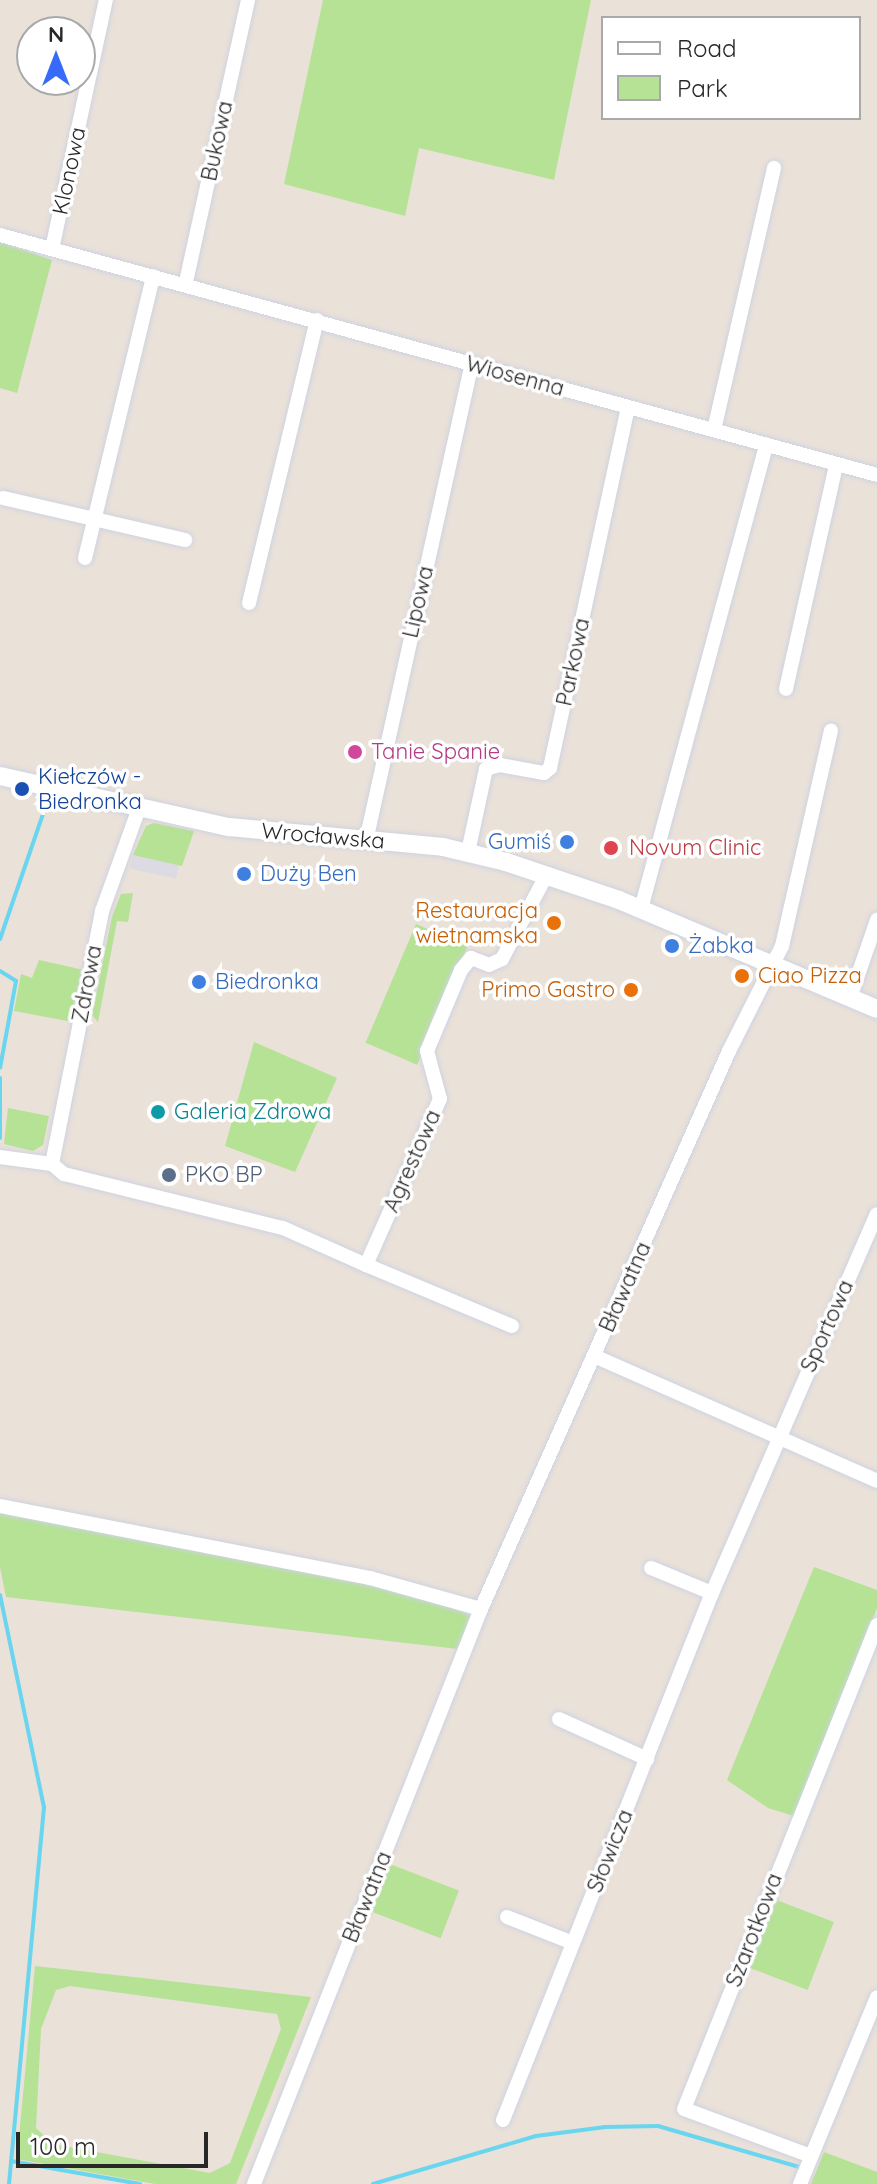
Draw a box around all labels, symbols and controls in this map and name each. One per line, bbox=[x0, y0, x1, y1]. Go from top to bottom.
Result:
north arrow bbox=[16, 16, 96, 96]
legend bbox=[601, 16, 861, 120]
text: N bbox=[48, 20, 64, 48]
text: Road bbox=[677, 33, 737, 63]
text: Park bbox=[677, 73, 728, 103]
street label: Bukowa bbox=[196, 98, 238, 184]
street label: Klonowa bbox=[47, 125, 91, 217]
street label: Wiosenna bbox=[463, 350, 567, 402]
street label: Lipowa bbox=[397, 563, 439, 641]
street label: Parkowa bbox=[551, 616, 595, 708]
place label: Tanie Spanie bbox=[371, 739, 500, 765]
marker: Tanie Spanie bbox=[346, 743, 364, 761]
place label: Kiełczów - Biedronka bbox=[38, 763, 142, 814]
marker: Kiełczów - Biedronka bbox=[13, 780, 31, 798]
street label: Wrocławska bbox=[260, 817, 386, 855]
place label: Gumiś bbox=[488, 829, 551, 855]
marker: Gumiś bbox=[558, 833, 576, 851]
place label: Novum Clinic bbox=[629, 835, 761, 861]
marker: Novum Clinic bbox=[600, 837, 622, 859]
place label: Duży Ben bbox=[260, 861, 357, 887]
marker: Duży Ben bbox=[235, 865, 253, 883]
place label: Restauracja wietnamska bbox=[415, 897, 538, 948]
marker: Restauracja wietnamska bbox=[545, 914, 563, 932]
place label: Żabka bbox=[688, 933, 754, 959]
marker: Żabka bbox=[663, 937, 681, 955]
street label: Zdrowa bbox=[67, 943, 107, 1025]
place label: Ciao Pizza bbox=[758, 963, 862, 989]
marker: Ciao Pizza bbox=[733, 967, 751, 985]
place label: Biedronka bbox=[215, 969, 319, 995]
marker: Biedronka bbox=[190, 973, 208, 991]
place label: Primo Gastro bbox=[481, 977, 615, 1003]
marker: Primo Gastro bbox=[622, 981, 640, 999]
place label: Galeria Zdrowa bbox=[174, 1099, 331, 1125]
marker: Galeria Zdrowa bbox=[149, 1103, 167, 1121]
street label: Agrestowa bbox=[378, 1106, 446, 1216]
place label: PKO BP bbox=[185, 1162, 263, 1188]
marker: PKO BP bbox=[160, 1166, 178, 1184]
street label: Bławatna bbox=[593, 1238, 657, 1336]
street label: Sportowa bbox=[795, 1276, 859, 1376]
street label: Słowicza bbox=[581, 1806, 639, 1896]
street label: Bławatna bbox=[337, 1848, 397, 1946]
street label: Szarotkowa bbox=[720, 1869, 788, 1991]
scale bar bbox=[20, 2116, 212, 2166]
text: 100 m bbox=[30, 2131, 96, 2161]

